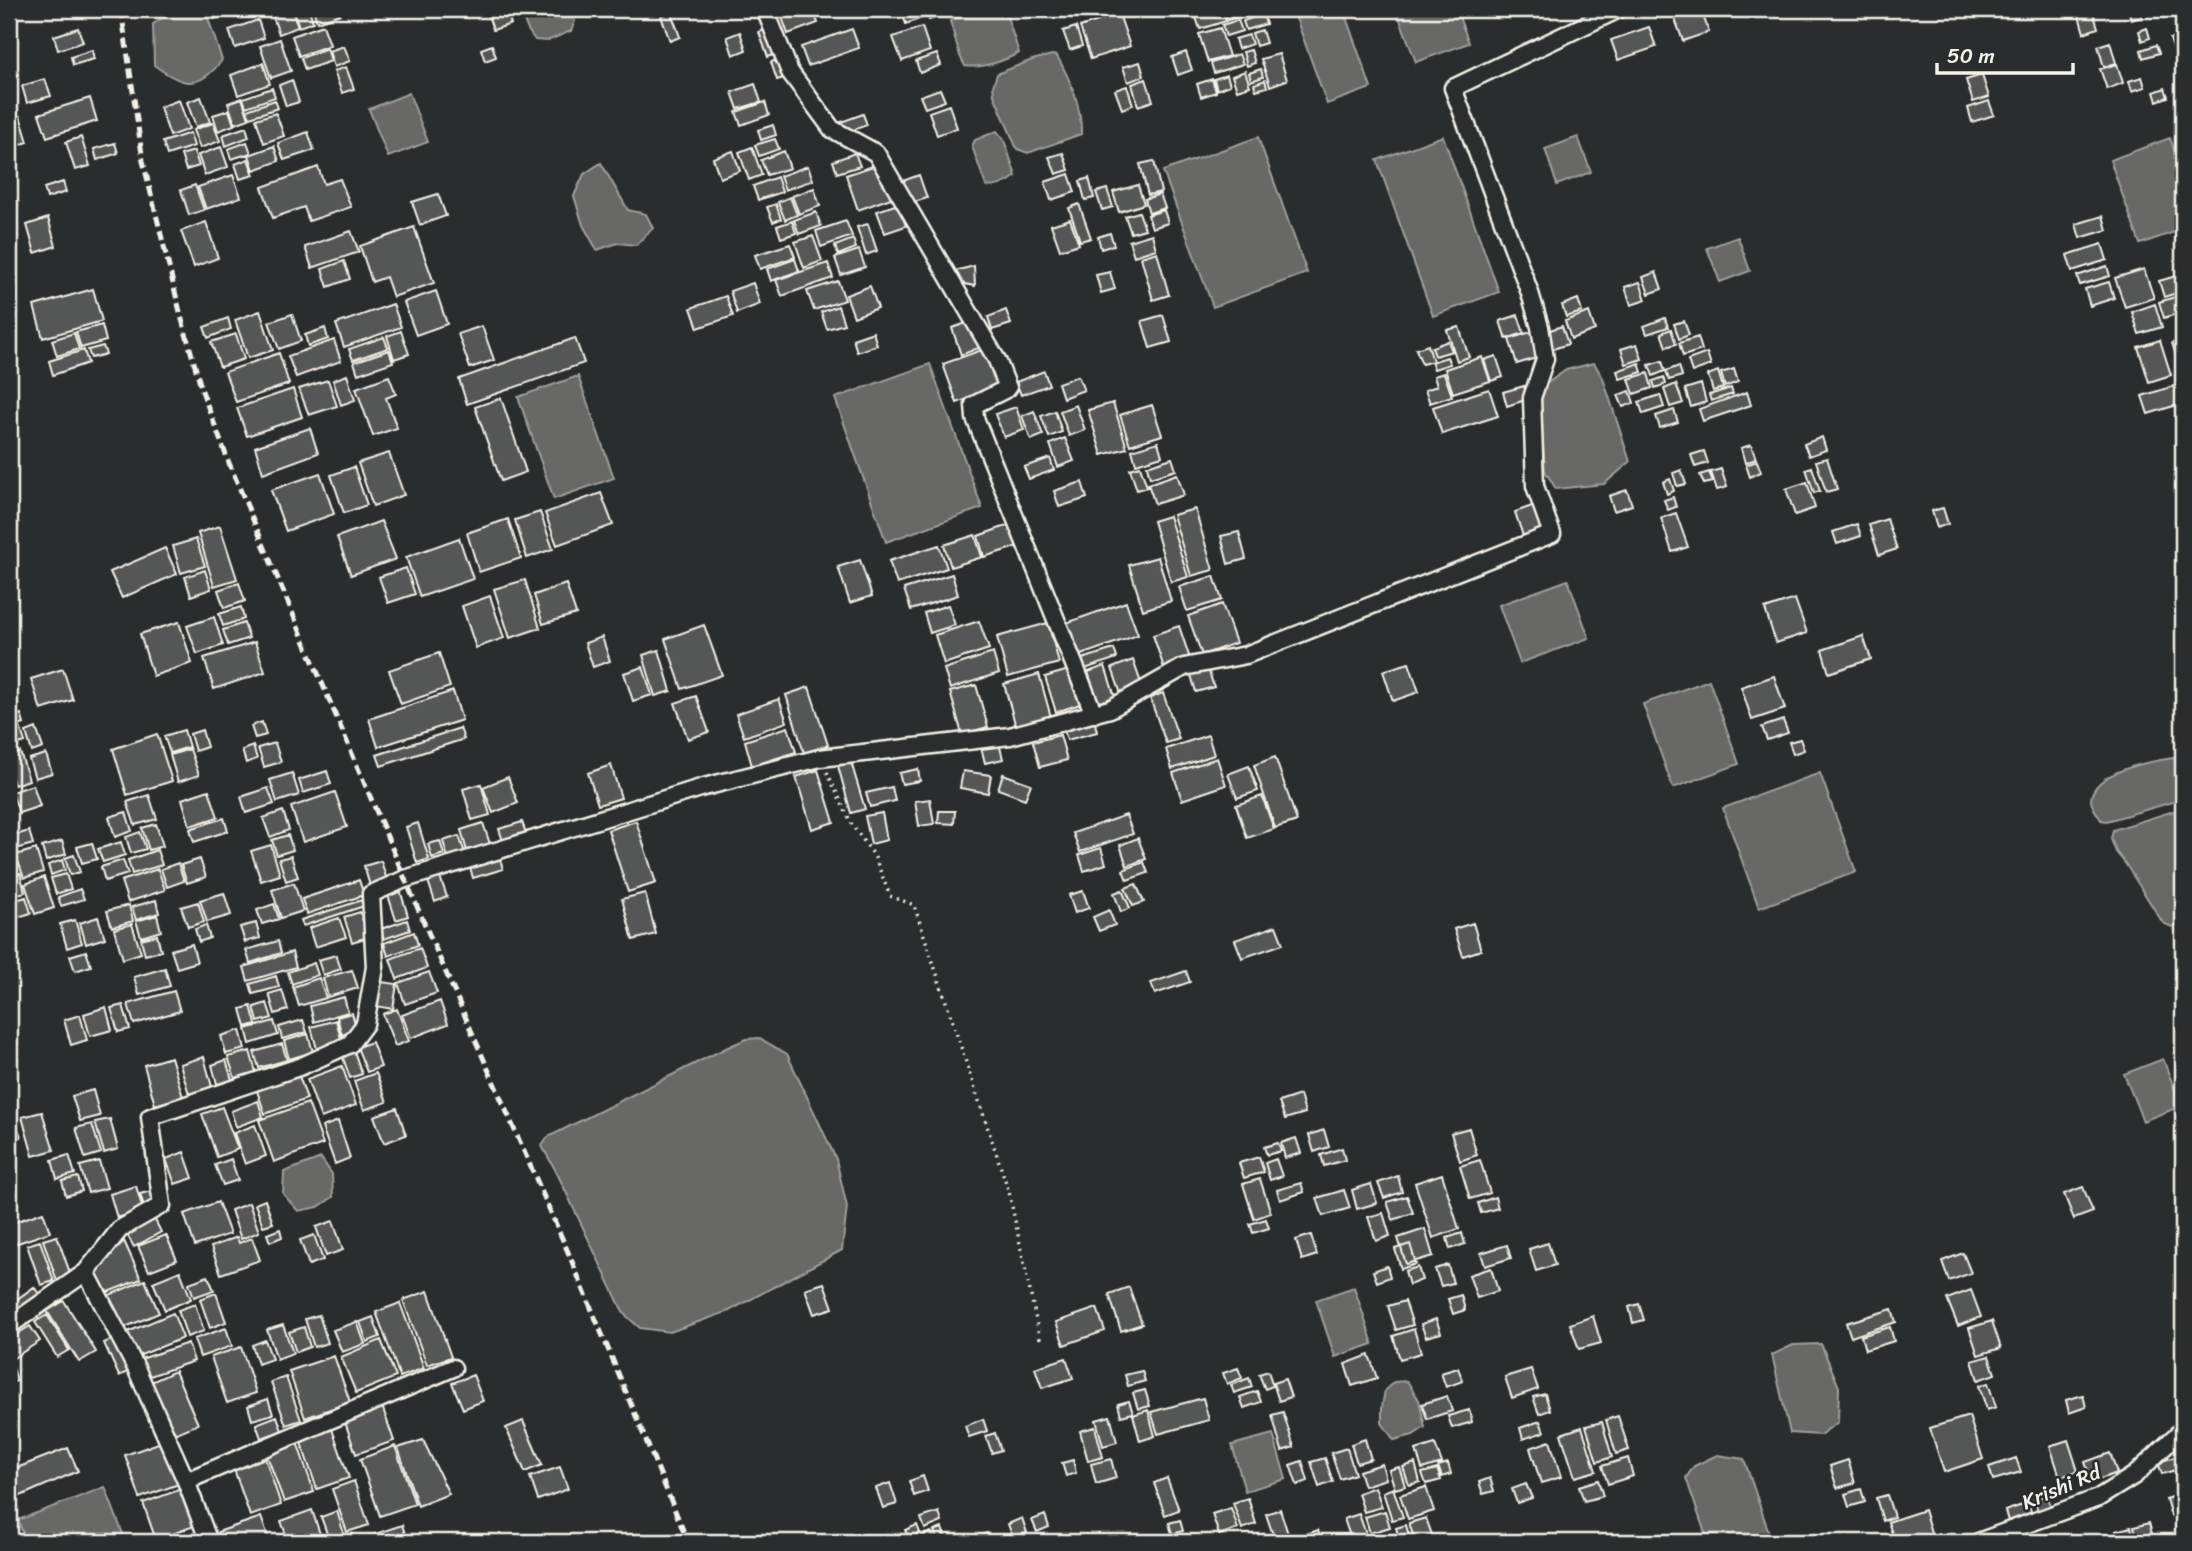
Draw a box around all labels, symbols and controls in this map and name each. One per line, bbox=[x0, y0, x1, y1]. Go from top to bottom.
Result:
scale bar bbox=[1937, 32, 2073, 76]
text: 50 m bbox=[1947, 37, 1995, 75]
street label: Krishi Rd bbox=[2015, 1453, 2108, 1521]

